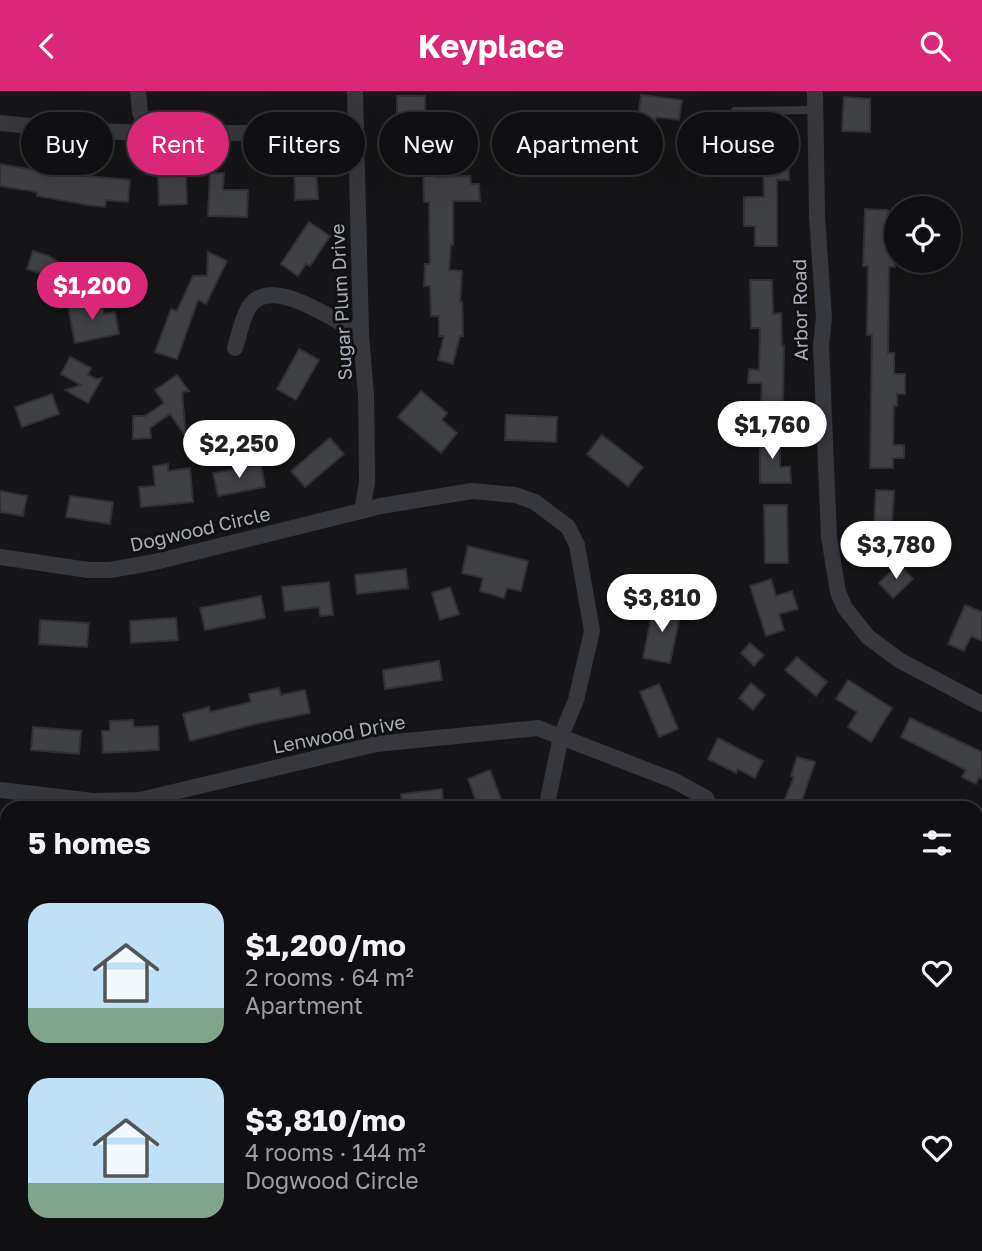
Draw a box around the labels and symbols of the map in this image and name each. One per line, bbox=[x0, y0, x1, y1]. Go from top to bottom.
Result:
street label: Sugar Plum Drive bbox=[325, 223, 356, 381]
street label: Arbor Road bbox=[787, 259, 812, 361]
pin: $1,200 bbox=[35, 263, 149, 322]
pin: $1,760 bbox=[715, 401, 829, 461]
pin: $2,250 bbox=[182, 421, 296, 480]
street label: Dogwood Circle bbox=[127, 501, 272, 556]
pin: $3,780 bbox=[839, 521, 953, 581]
pin: $3,810 bbox=[605, 575, 719, 634]
street label: Lenwood Drive bbox=[271, 709, 407, 758]

